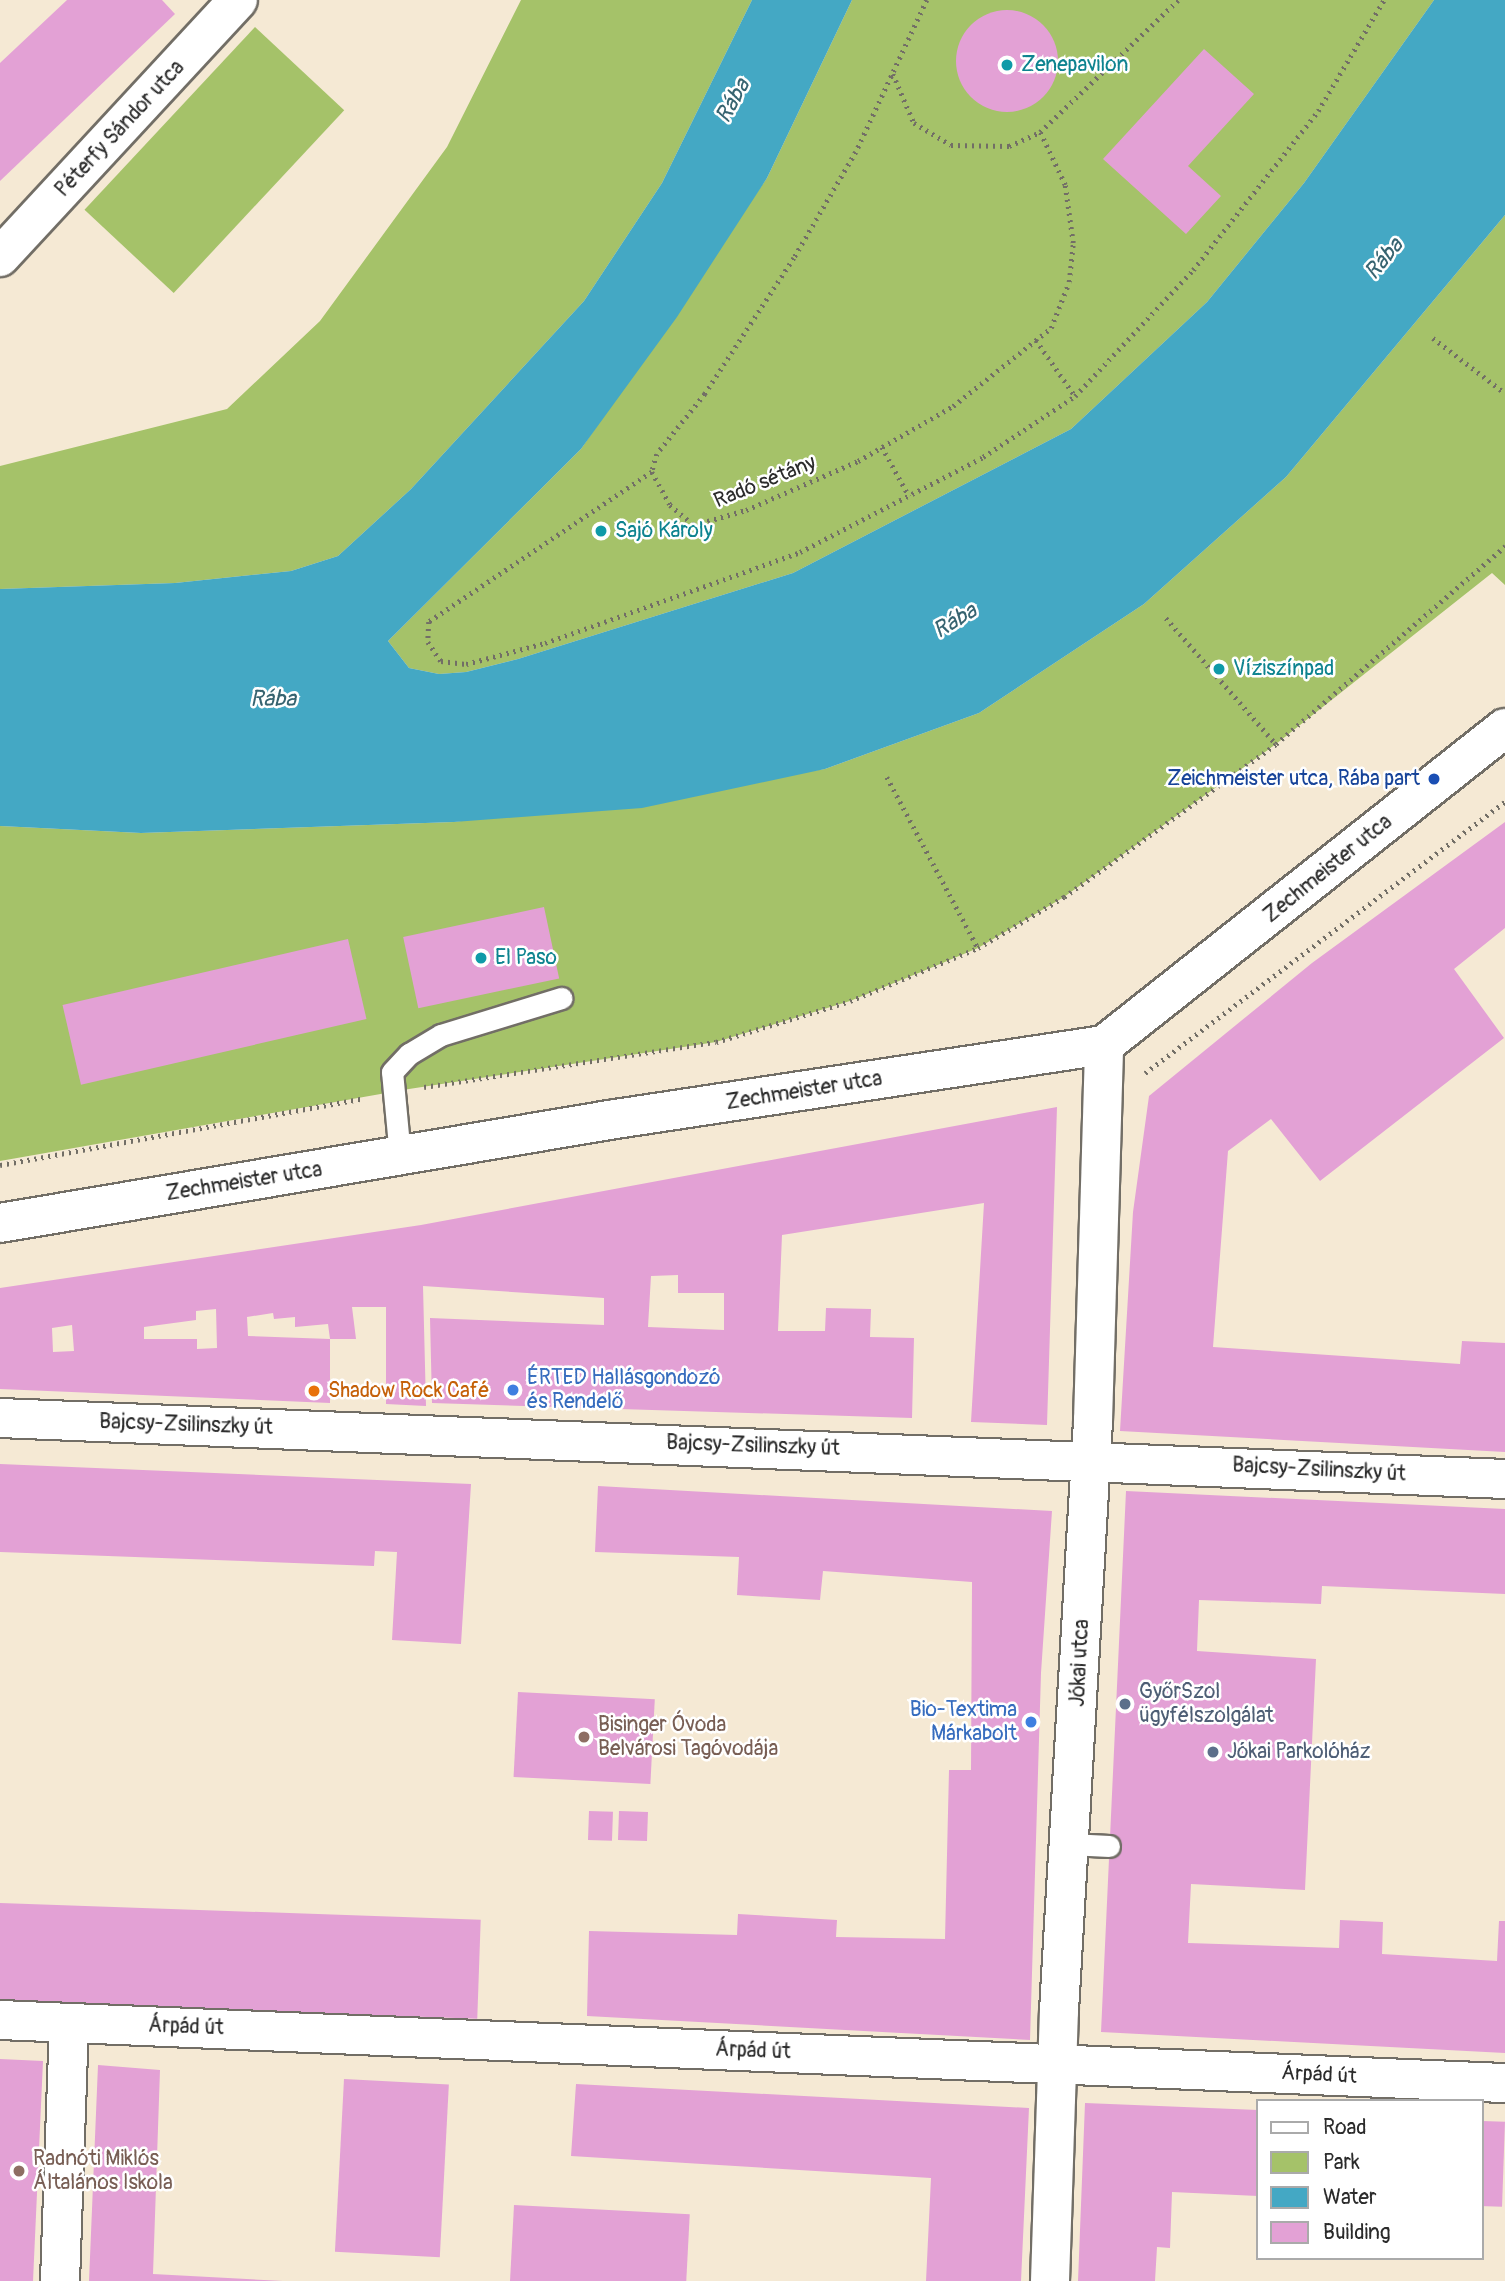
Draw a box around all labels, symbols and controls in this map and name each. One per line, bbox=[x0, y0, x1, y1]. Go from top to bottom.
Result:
place label: Zenepavilon bbox=[1021, 52, 1128, 78]
street label: Péterfy Sándor utca bbox=[50, 55, 190, 203]
marker: Zenepavilon bbox=[999, 57, 1015, 73]
water label: Rába bbox=[710, 74, 756, 128]
water label: Rába bbox=[1359, 232, 1409, 286]
street label: Radó sétány bbox=[710, 450, 820, 514]
place label: Sajó Károly bbox=[615, 518, 713, 544]
marker: Sajó Károly bbox=[593, 523, 609, 539]
water label: Rába bbox=[928, 597, 982, 645]
place label: Víziszínpad bbox=[1233, 656, 1334, 682]
marker: Víziszínpad bbox=[1211, 661, 1227, 677]
water label: Rába bbox=[250, 685, 296, 713]
place label: Zeichmeister utca, Rába part bbox=[1167, 766, 1420, 792]
marker: Zeichmeister utca, Rába part bbox=[1426, 771, 1442, 787]
street label: Zechmeister utca bbox=[1259, 810, 1397, 928]
place label: El Paso bbox=[495, 945, 557, 971]
marker: El Paso bbox=[473, 950, 489, 966]
street label: Zechmeister utca bbox=[724, 1066, 884, 1116]
street label: Zechmeister utca bbox=[164, 1157, 324, 1207]
place label: ÉRTED Hallásgondozó és Rendelő bbox=[527, 1365, 721, 1415]
place label: Shadow Rock Café bbox=[328, 1378, 489, 1404]
marker: ÉRTED Hallásgondozó és Rendelő bbox=[505, 1382, 521, 1398]
marker: Shadow Rock Café bbox=[306, 1383, 322, 1399]
street label: Bajcsy-Zsilinszky út bbox=[99, 1409, 273, 1441]
street label: Bajcsy-Zsilinszky út bbox=[666, 1430, 840, 1462]
street label: Bajcsy-Zsilinszky út bbox=[1232, 1453, 1406, 1487]
street label: Jókai utca bbox=[1065, 1618, 1095, 1708]
place label: GyőrSzol ügyfélszolgálat bbox=[1139, 1679, 1274, 1729]
marker: GyőrSzol ügyfélszolgálat bbox=[1117, 1696, 1133, 1712]
place label: Bio-Textima Márkabolt bbox=[910, 1697, 1017, 1747]
place label: Bisinger Óvoda Belvárosi Tagóvodája bbox=[598, 1712, 778, 1762]
marker: Bio-Textima Márkabolt bbox=[1023, 1714, 1039, 1730]
marker: Bisinger Óvoda Belvárosi Tagóvodája bbox=[576, 1729, 592, 1745]
place label: Jókai Parkolóház bbox=[1227, 1739, 1370, 1765]
marker: Jókai Parkolóház bbox=[1205, 1744, 1221, 1760]
street label: Árpád út bbox=[148, 2013, 224, 2041]
street label: Árpád út bbox=[715, 2037, 791, 2065]
street label: Árpád út bbox=[1281, 2060, 1357, 2090]
legend bbox=[1256, 2099, 1484, 2260]
text: Road bbox=[1323, 2114, 1367, 2141]
place label: Radnóti Miklós Általános Iskola bbox=[33, 2146, 173, 2196]
text: Park bbox=[1323, 2149, 1360, 2176]
marker: Radnóti Miklós Általános Iskola bbox=[11, 2163, 27, 2179]
text: Water bbox=[1323, 2184, 1376, 2211]
text: Building bbox=[1323, 2219, 1390, 2246]

